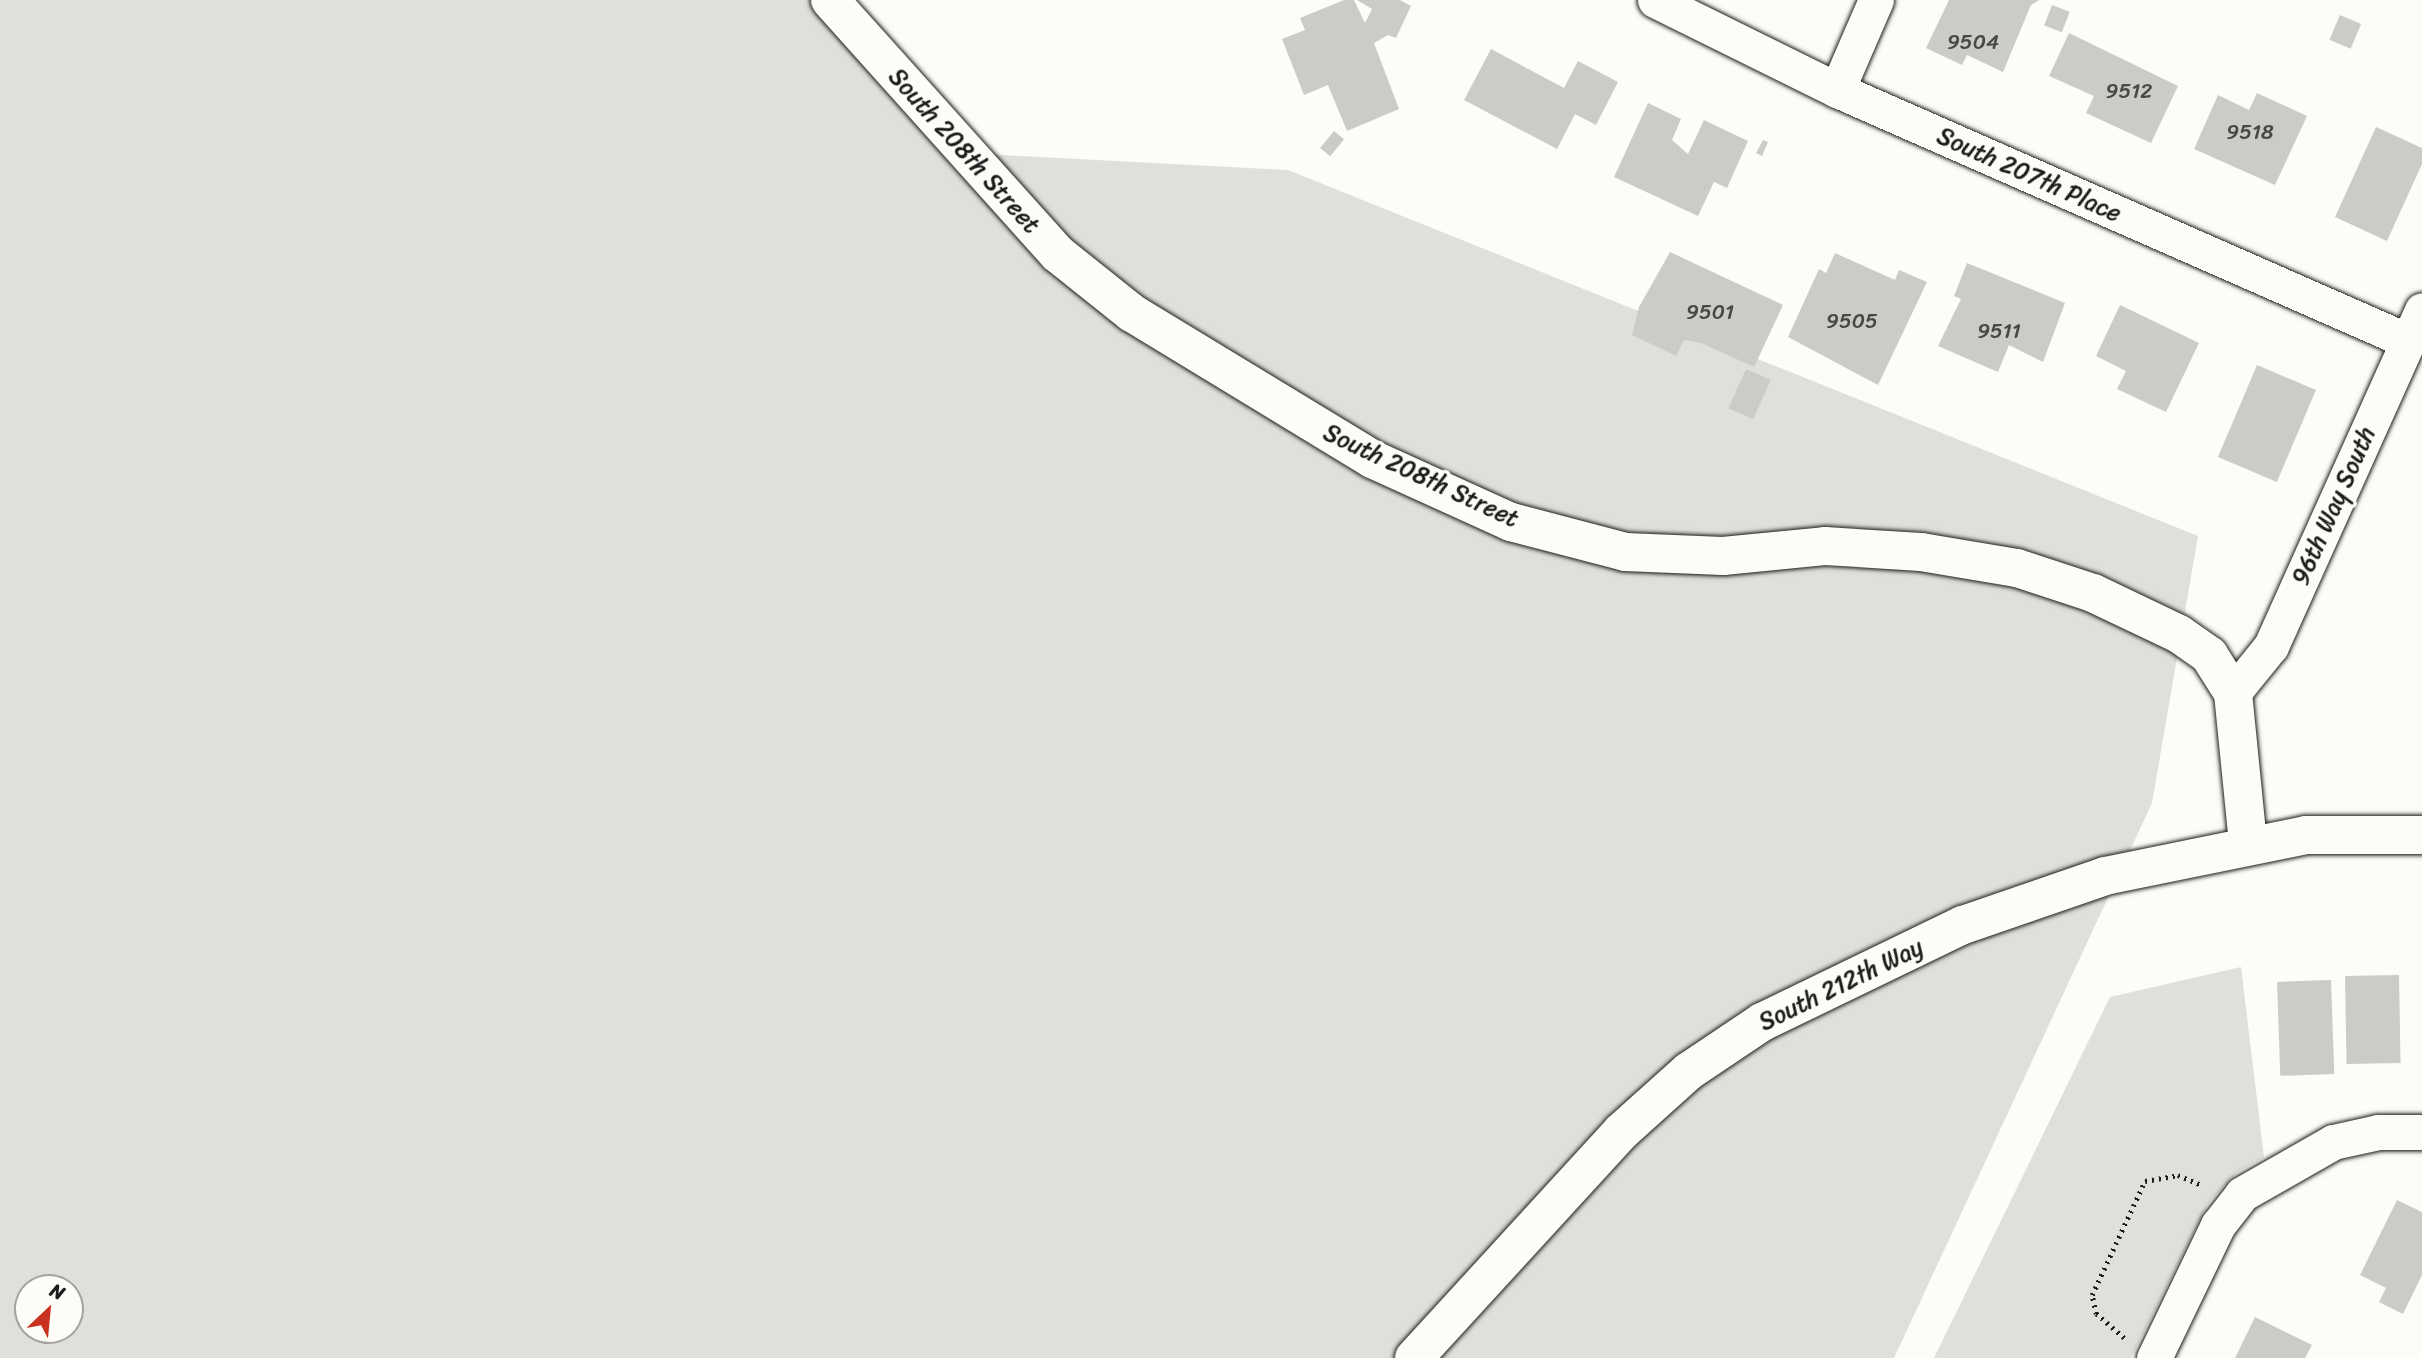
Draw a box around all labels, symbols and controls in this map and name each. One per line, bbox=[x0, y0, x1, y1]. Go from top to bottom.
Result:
house number: 9504 bbox=[1947, 29, 1999, 55]
street label: South 208th Street bbox=[882, 63, 1046, 239]
house number: 9512 bbox=[2106, 78, 2152, 104]
house number: 9518 bbox=[2226, 119, 2274, 145]
street label: South 207th Place bbox=[1932, 121, 2126, 229]
house number: 9501 bbox=[1686, 299, 1734, 325]
house number: 9505 bbox=[1826, 308, 1878, 334]
house number: 9511 bbox=[1977, 318, 2021, 344]
street label: South 208th Street bbox=[1319, 418, 1523, 534]
street label: 96th Way South bbox=[2286, 422, 2382, 590]
street label: South 212th Way bbox=[1754, 933, 1928, 1037]
north arrow bbox=[14, 1274, 84, 1344]
text: N bbox=[44, 1274, 71, 1309]

